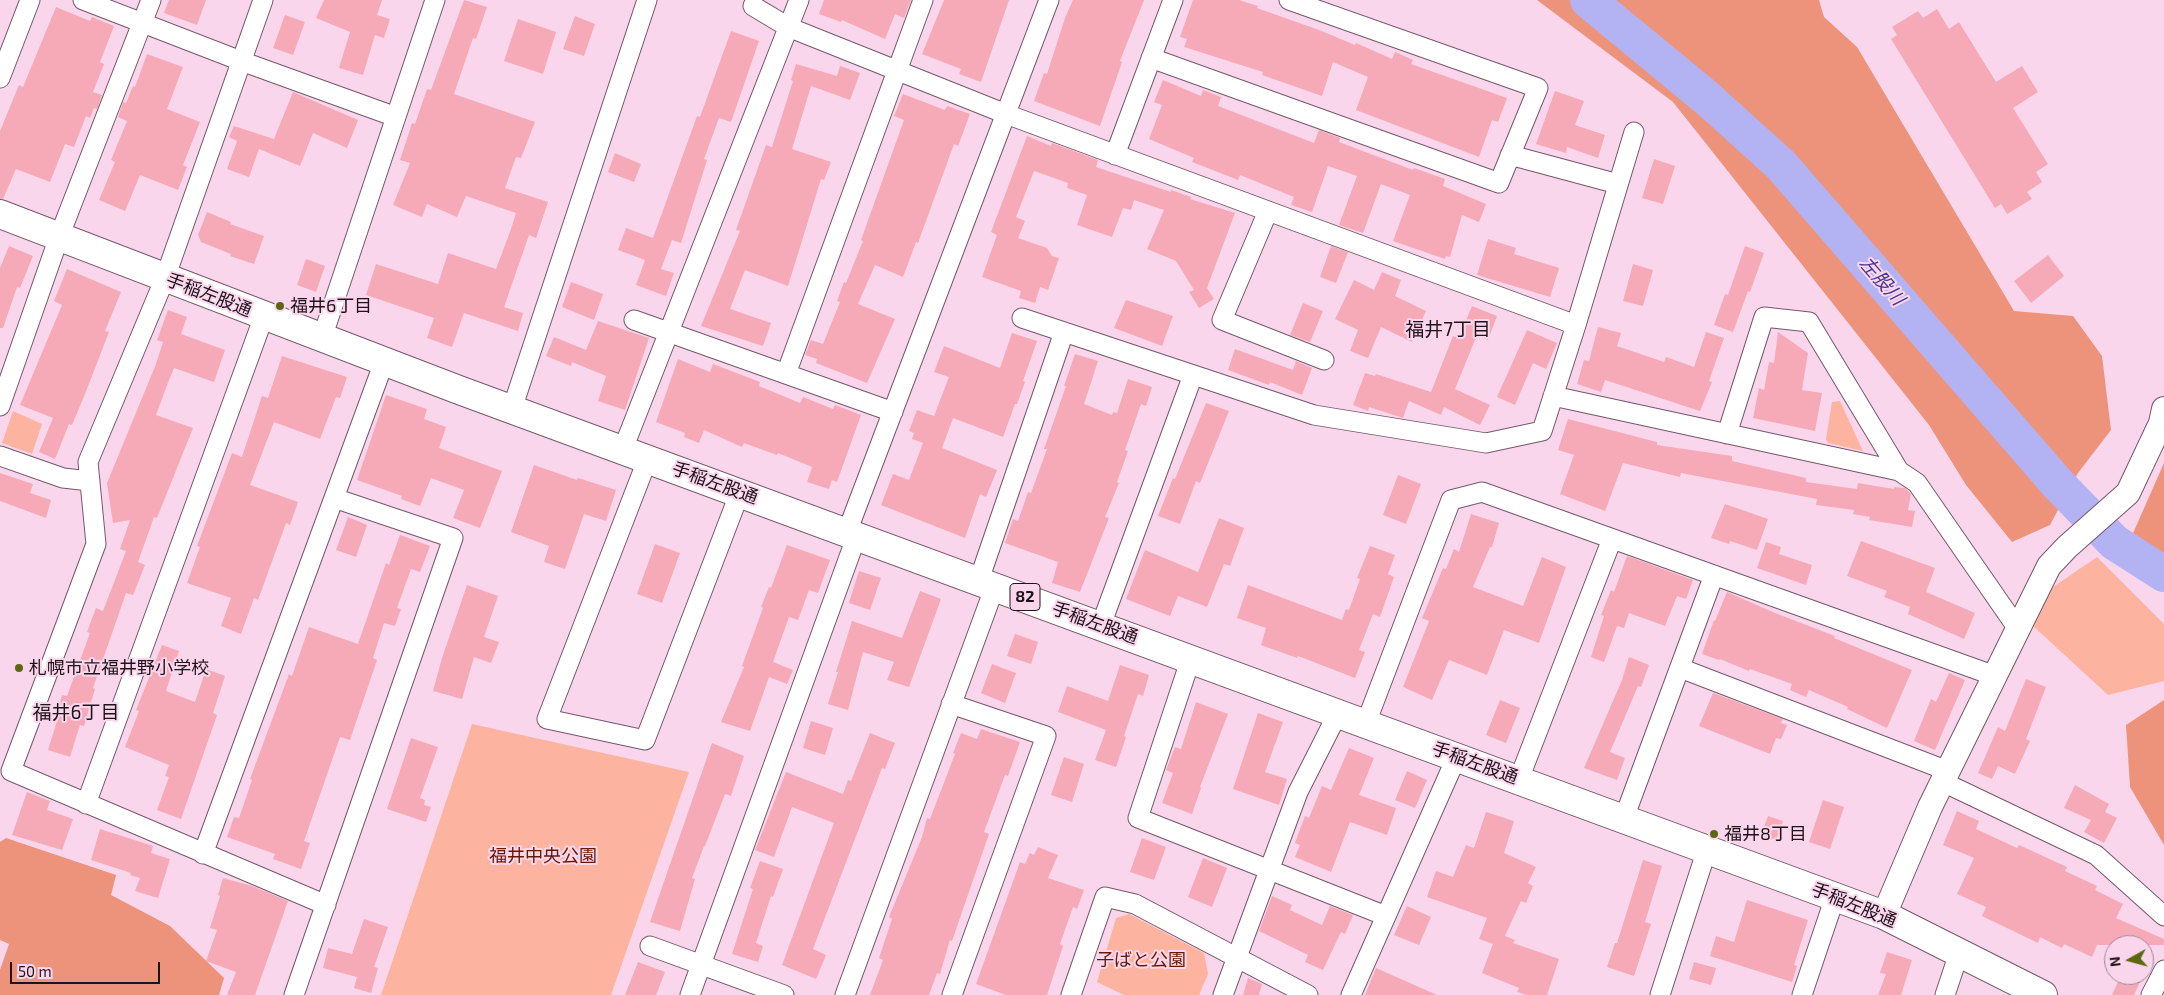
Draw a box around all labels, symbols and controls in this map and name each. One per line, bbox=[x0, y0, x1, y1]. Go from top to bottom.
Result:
water label: 左股川 bbox=[1855, 252, 1909, 310]
street label: 手稲左股通 bbox=[163, 269, 255, 321]
place label: 福井6丁目 bbox=[290, 295, 372, 317]
marker: 福井6丁目 bbox=[274, 300, 286, 312]
district label: 福井7丁目 bbox=[1405, 319, 1491, 341]
street label: 手稲左股通 bbox=[669, 457, 761, 509]
road number: 82 bbox=[1010, 584, 1040, 610]
street label: 手稲左股通 bbox=[1049, 597, 1141, 649]
place label: 札幌市立福井野小学校 bbox=[29, 657, 209, 679]
marker: 札幌市立福井野小学校 bbox=[13, 662, 25, 674]
district label: 福井6丁目 bbox=[33, 702, 119, 724]
street label: 手稲左股通 bbox=[1429, 737, 1521, 789]
place label: 福井8丁目 bbox=[1724, 823, 1807, 845]
marker: 福井8丁目 bbox=[1708, 828, 1720, 840]
park label: 福井中央公園 bbox=[489, 845, 597, 867]
street label: 手稲左股通 bbox=[1808, 878, 1900, 932]
north arrow bbox=[2104, 935, 2154, 985]
park label: 子ばと公園 bbox=[1096, 949, 1186, 971]
scale bar bbox=[12, 952, 162, 984]
text: N bbox=[2106, 956, 2124, 968]
text: 50 m bbox=[18, 962, 52, 980]

